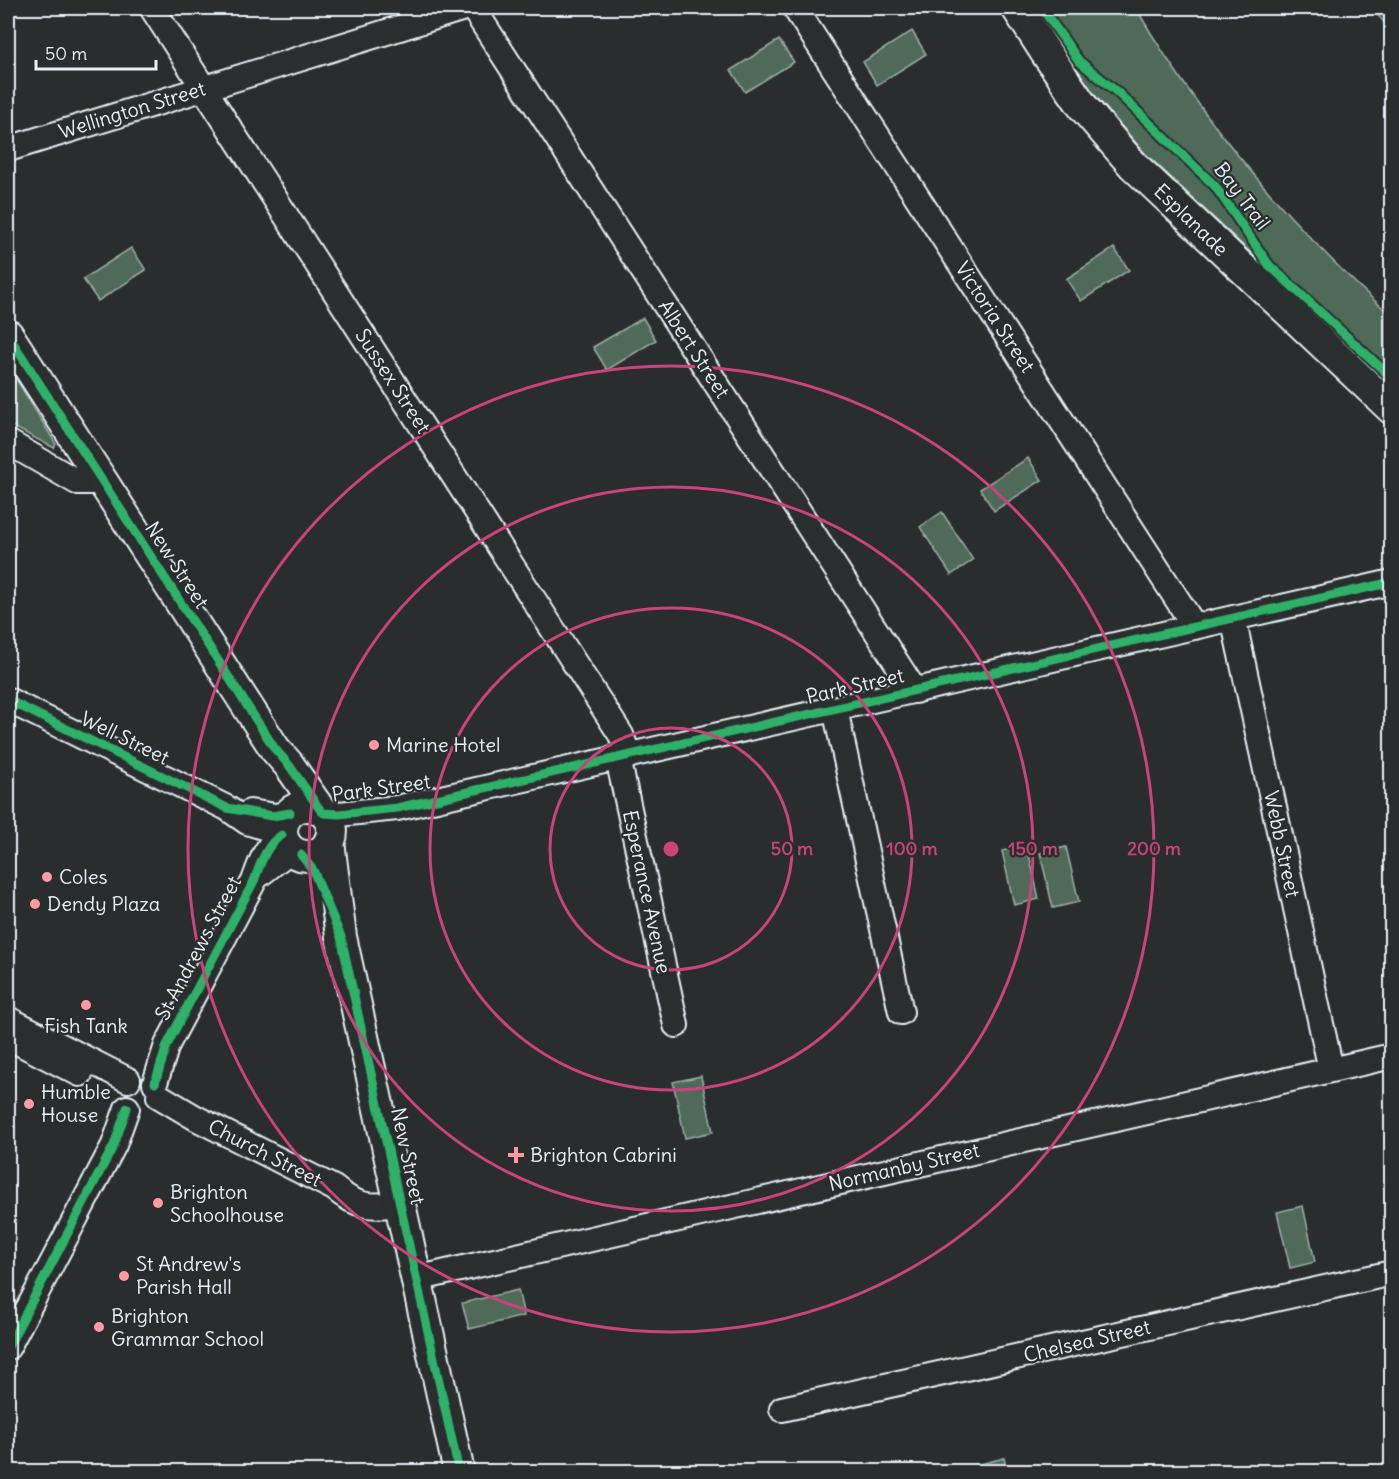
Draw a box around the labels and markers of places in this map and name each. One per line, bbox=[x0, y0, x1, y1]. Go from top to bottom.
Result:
place label: Marine Hotel bbox=[386, 732, 501, 757]
marker: Marine Hotel bbox=[367, 738, 381, 752]
centre of rings bbox=[661, 839, 681, 859]
place label: Coles bbox=[59, 864, 108, 889]
marker: Coles bbox=[40, 870, 54, 884]
place label: Dendy Plaza bbox=[47, 891, 160, 916]
marker: Dendy Plaza bbox=[28, 897, 42, 911]
marker: Fish Tank bbox=[79, 998, 93, 1012]
place label: Fish Tank bbox=[44, 1013, 128, 1038]
place label: Humble House bbox=[41, 1079, 111, 1127]
marker: Humble House bbox=[22, 1097, 36, 1111]
place label: Brighton Cabrini bbox=[530, 1142, 677, 1167]
marker: Brighton Cabrini bbox=[507, 1146, 525, 1164]
place label: Brighton Schoolhouse bbox=[170, 1179, 284, 1227]
marker: Brighton Schoolhouse bbox=[151, 1196, 165, 1210]
place label: St Andrew's Parish Hall bbox=[136, 1251, 241, 1299]
marker: St Andrew's Parish Hall bbox=[117, 1269, 131, 1283]
place label: Brighton Grammar School bbox=[111, 1303, 264, 1351]
marker: Brighton Grammar School bbox=[92, 1320, 106, 1334]

